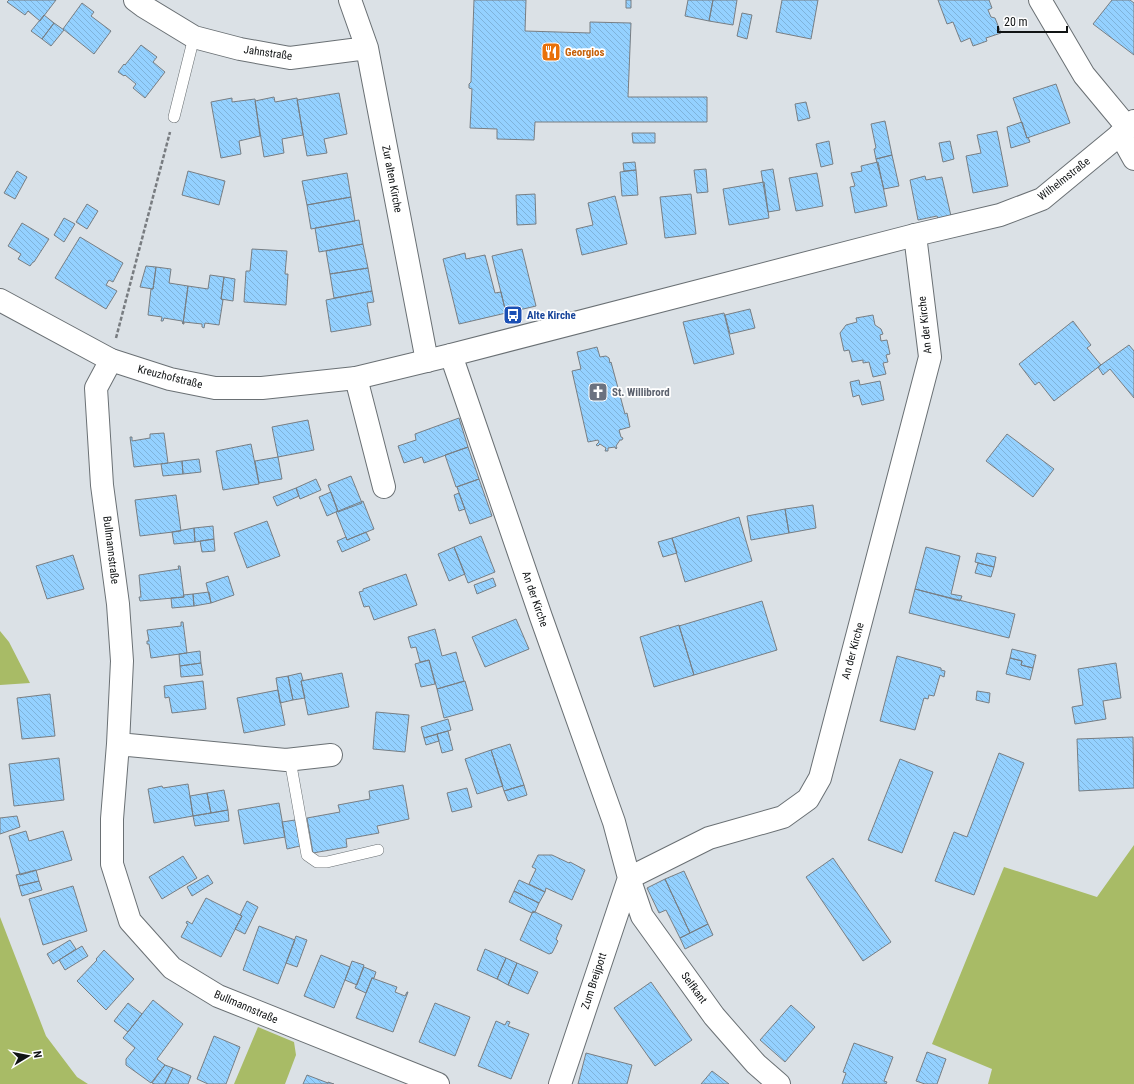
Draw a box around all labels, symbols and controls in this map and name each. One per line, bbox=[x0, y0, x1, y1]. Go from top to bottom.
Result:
scale bar bbox=[998, 8, 1067, 34]
text: 20 m bbox=[1004, 15, 1028, 29]
restaurant icon: Georgios bbox=[540, 41, 562, 63]
street label: Jahnstraße bbox=[243, 43, 293, 63]
place label: Georgios bbox=[565, 46, 605, 59]
street label: Zur alten Kirche bbox=[379, 144, 405, 214]
street label: Wilhelmstraße bbox=[1035, 155, 1093, 203]
street label: An der Kirche bbox=[916, 295, 934, 355]
bus stop icon: Alte Kirche bbox=[502, 304, 524, 326]
place label: Alte Kirche bbox=[527, 309, 576, 322]
street label: Kreuzhofstraße bbox=[136, 363, 204, 391]
church icon: St. Willibrord bbox=[587, 381, 609, 403]
place label: St. Willibrord bbox=[612, 386, 670, 399]
street label: Bullmannstraße bbox=[100, 515, 122, 585]
street label: An der Kirche bbox=[519, 569, 551, 629]
street label: An der Kirche bbox=[839, 621, 867, 681]
street label: Zum Breijpott bbox=[579, 951, 609, 1011]
street label: Selfkant bbox=[678, 970, 710, 1006]
street label: Bullmannstraße bbox=[212, 988, 280, 1026]
north arrow bbox=[8, 1036, 48, 1076]
text: N bbox=[30, 1050, 44, 1059]

